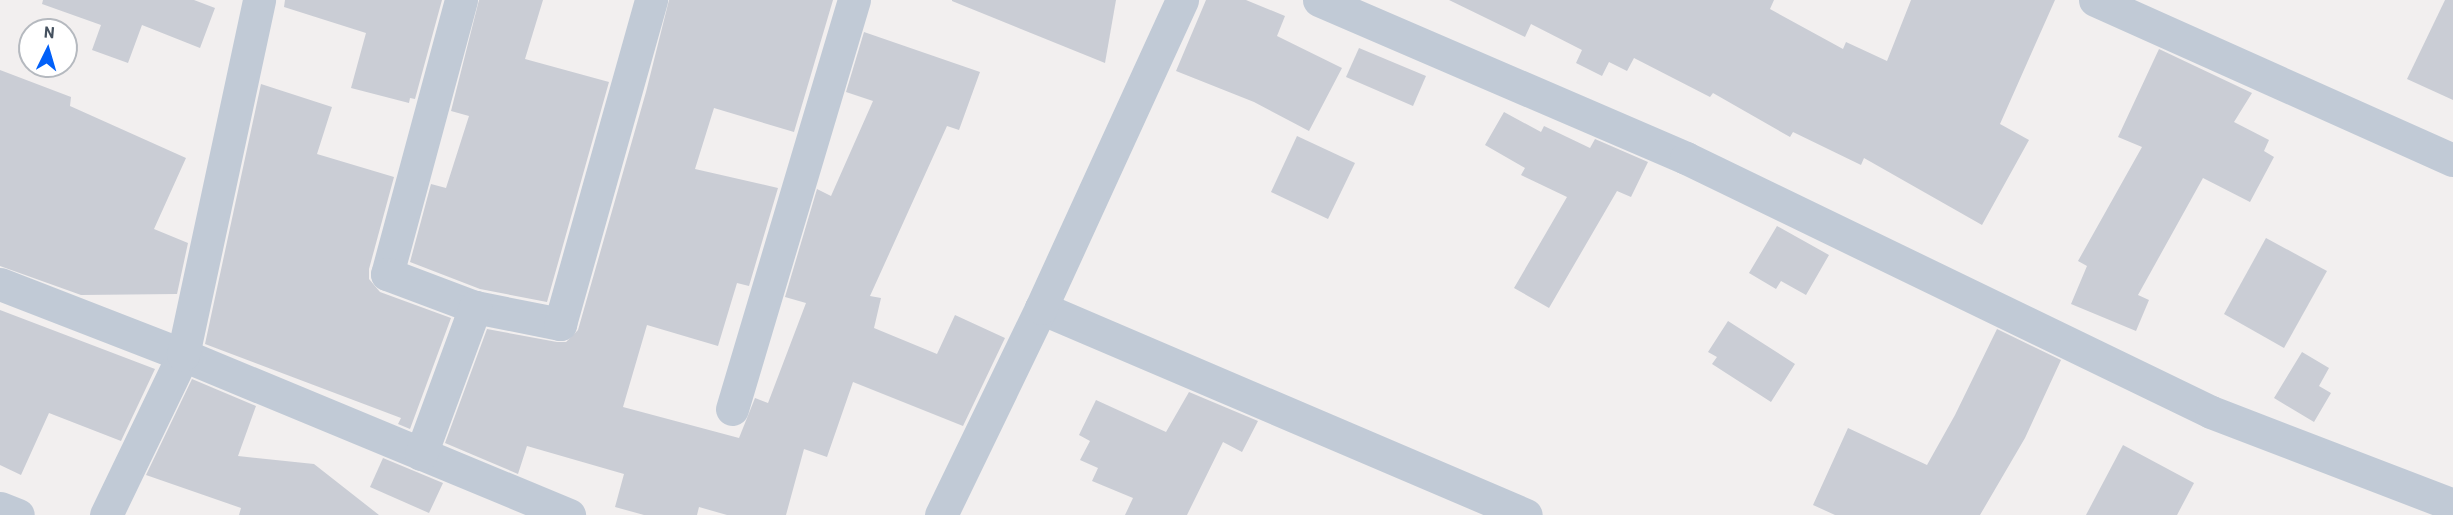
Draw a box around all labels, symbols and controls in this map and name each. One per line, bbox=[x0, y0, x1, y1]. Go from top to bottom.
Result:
north arrow bbox=[18, 18, 78, 78]
text: N bbox=[43, 22, 56, 41]

